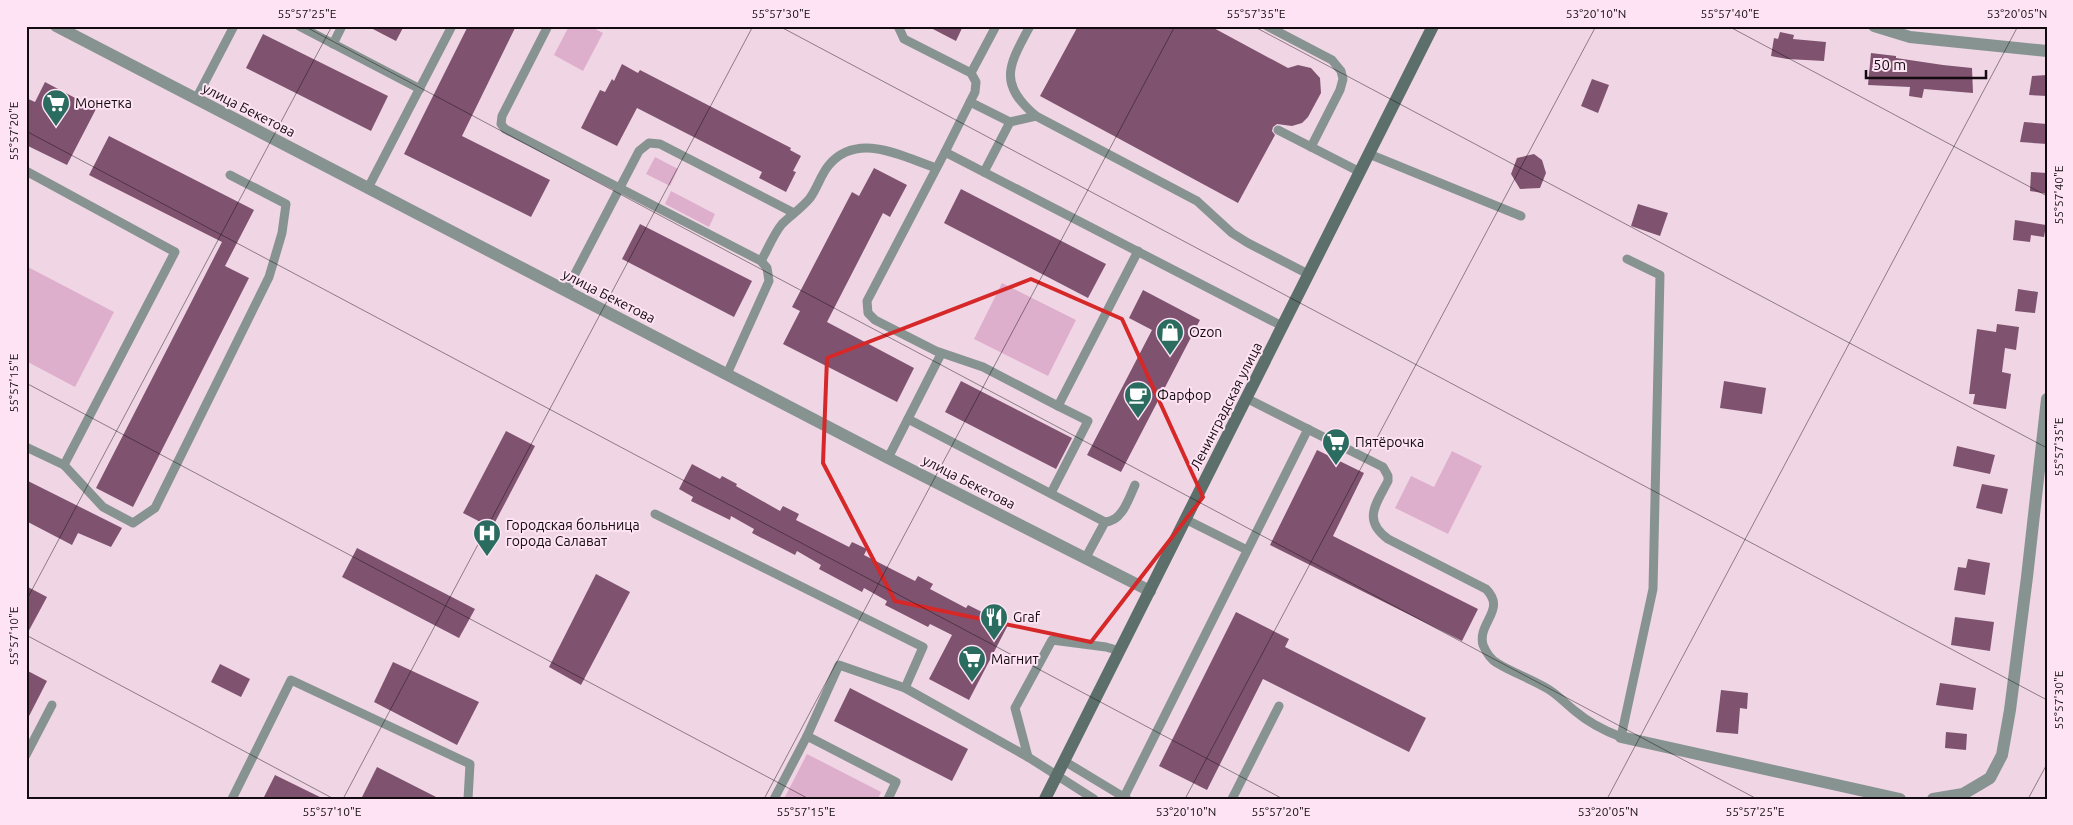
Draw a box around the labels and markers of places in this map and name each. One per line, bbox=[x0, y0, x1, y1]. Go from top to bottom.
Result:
supermarket icon: Монетка bbox=[41, 88, 71, 127]
place label: Монетка bbox=[75, 95, 132, 111]
shop icon: Ozon bbox=[1155, 317, 1185, 356]
place label: Ozon bbox=[1189, 324, 1222, 340]
cafe icon: Фарфор bbox=[1123, 380, 1153, 419]
place label: Фарфор bbox=[1157, 387, 1211, 403]
supermarket icon: Пятёрочка bbox=[1321, 427, 1351, 466]
place label: Пятёрочка bbox=[1355, 434, 1424, 450]
place label: Городская больница города Салават bbox=[506, 517, 640, 549]
hospital icon: Городская больница города Салават bbox=[472, 518, 502, 557]
restaurant icon: Graf bbox=[979, 602, 1009, 641]
place label: Graf bbox=[1013, 609, 1041, 625]
supermarket icon: Магнит bbox=[957, 644, 987, 683]
place label: Магнит bbox=[991, 651, 1039, 667]

